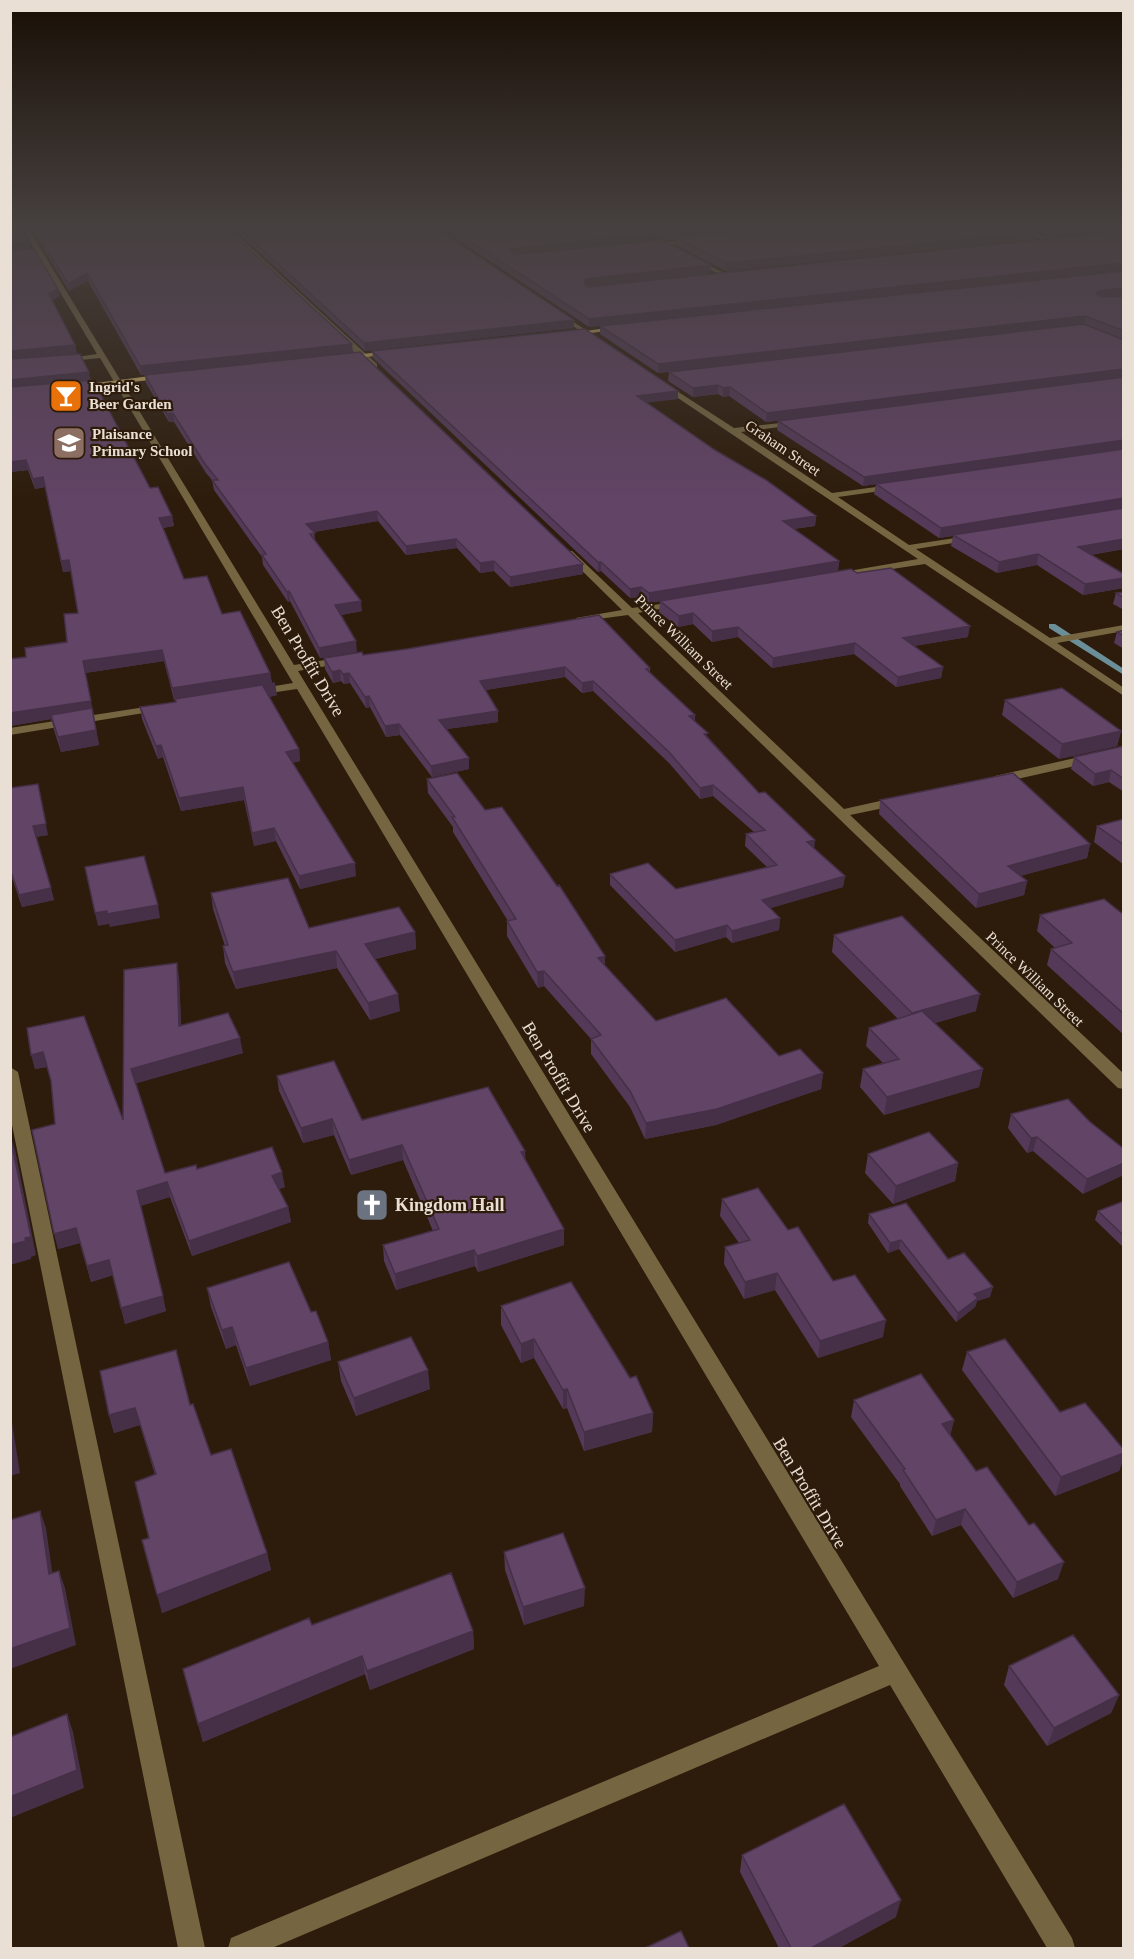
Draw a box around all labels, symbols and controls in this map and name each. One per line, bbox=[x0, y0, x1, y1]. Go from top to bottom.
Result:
bar icon: Ingrid's Beer Garden bbox=[48, 378, 84, 414]
place label: Ingrid's Beer Garden bbox=[89, 379, 172, 412]
street label: Graham Street bbox=[742, 417, 824, 479]
school or university icon: Plaisance Primary School bbox=[51, 425, 87, 461]
place label: Plaisance Primary School bbox=[92, 426, 192, 459]
street label: Prince William Street bbox=[632, 591, 737, 693]
street label: Ben Proffit Drive bbox=[267, 602, 349, 720]
street label: Prince William Street bbox=[983, 928, 1088, 1030]
street label: Ben Proffit Drive bbox=[518, 1018, 600, 1136]
church icon: Kingdom Hall bbox=[354, 1187, 390, 1223]
place label: Kingdom Hall bbox=[395, 1195, 505, 1215]
street label: Ben Proffit Drive bbox=[769, 1434, 851, 1552]

